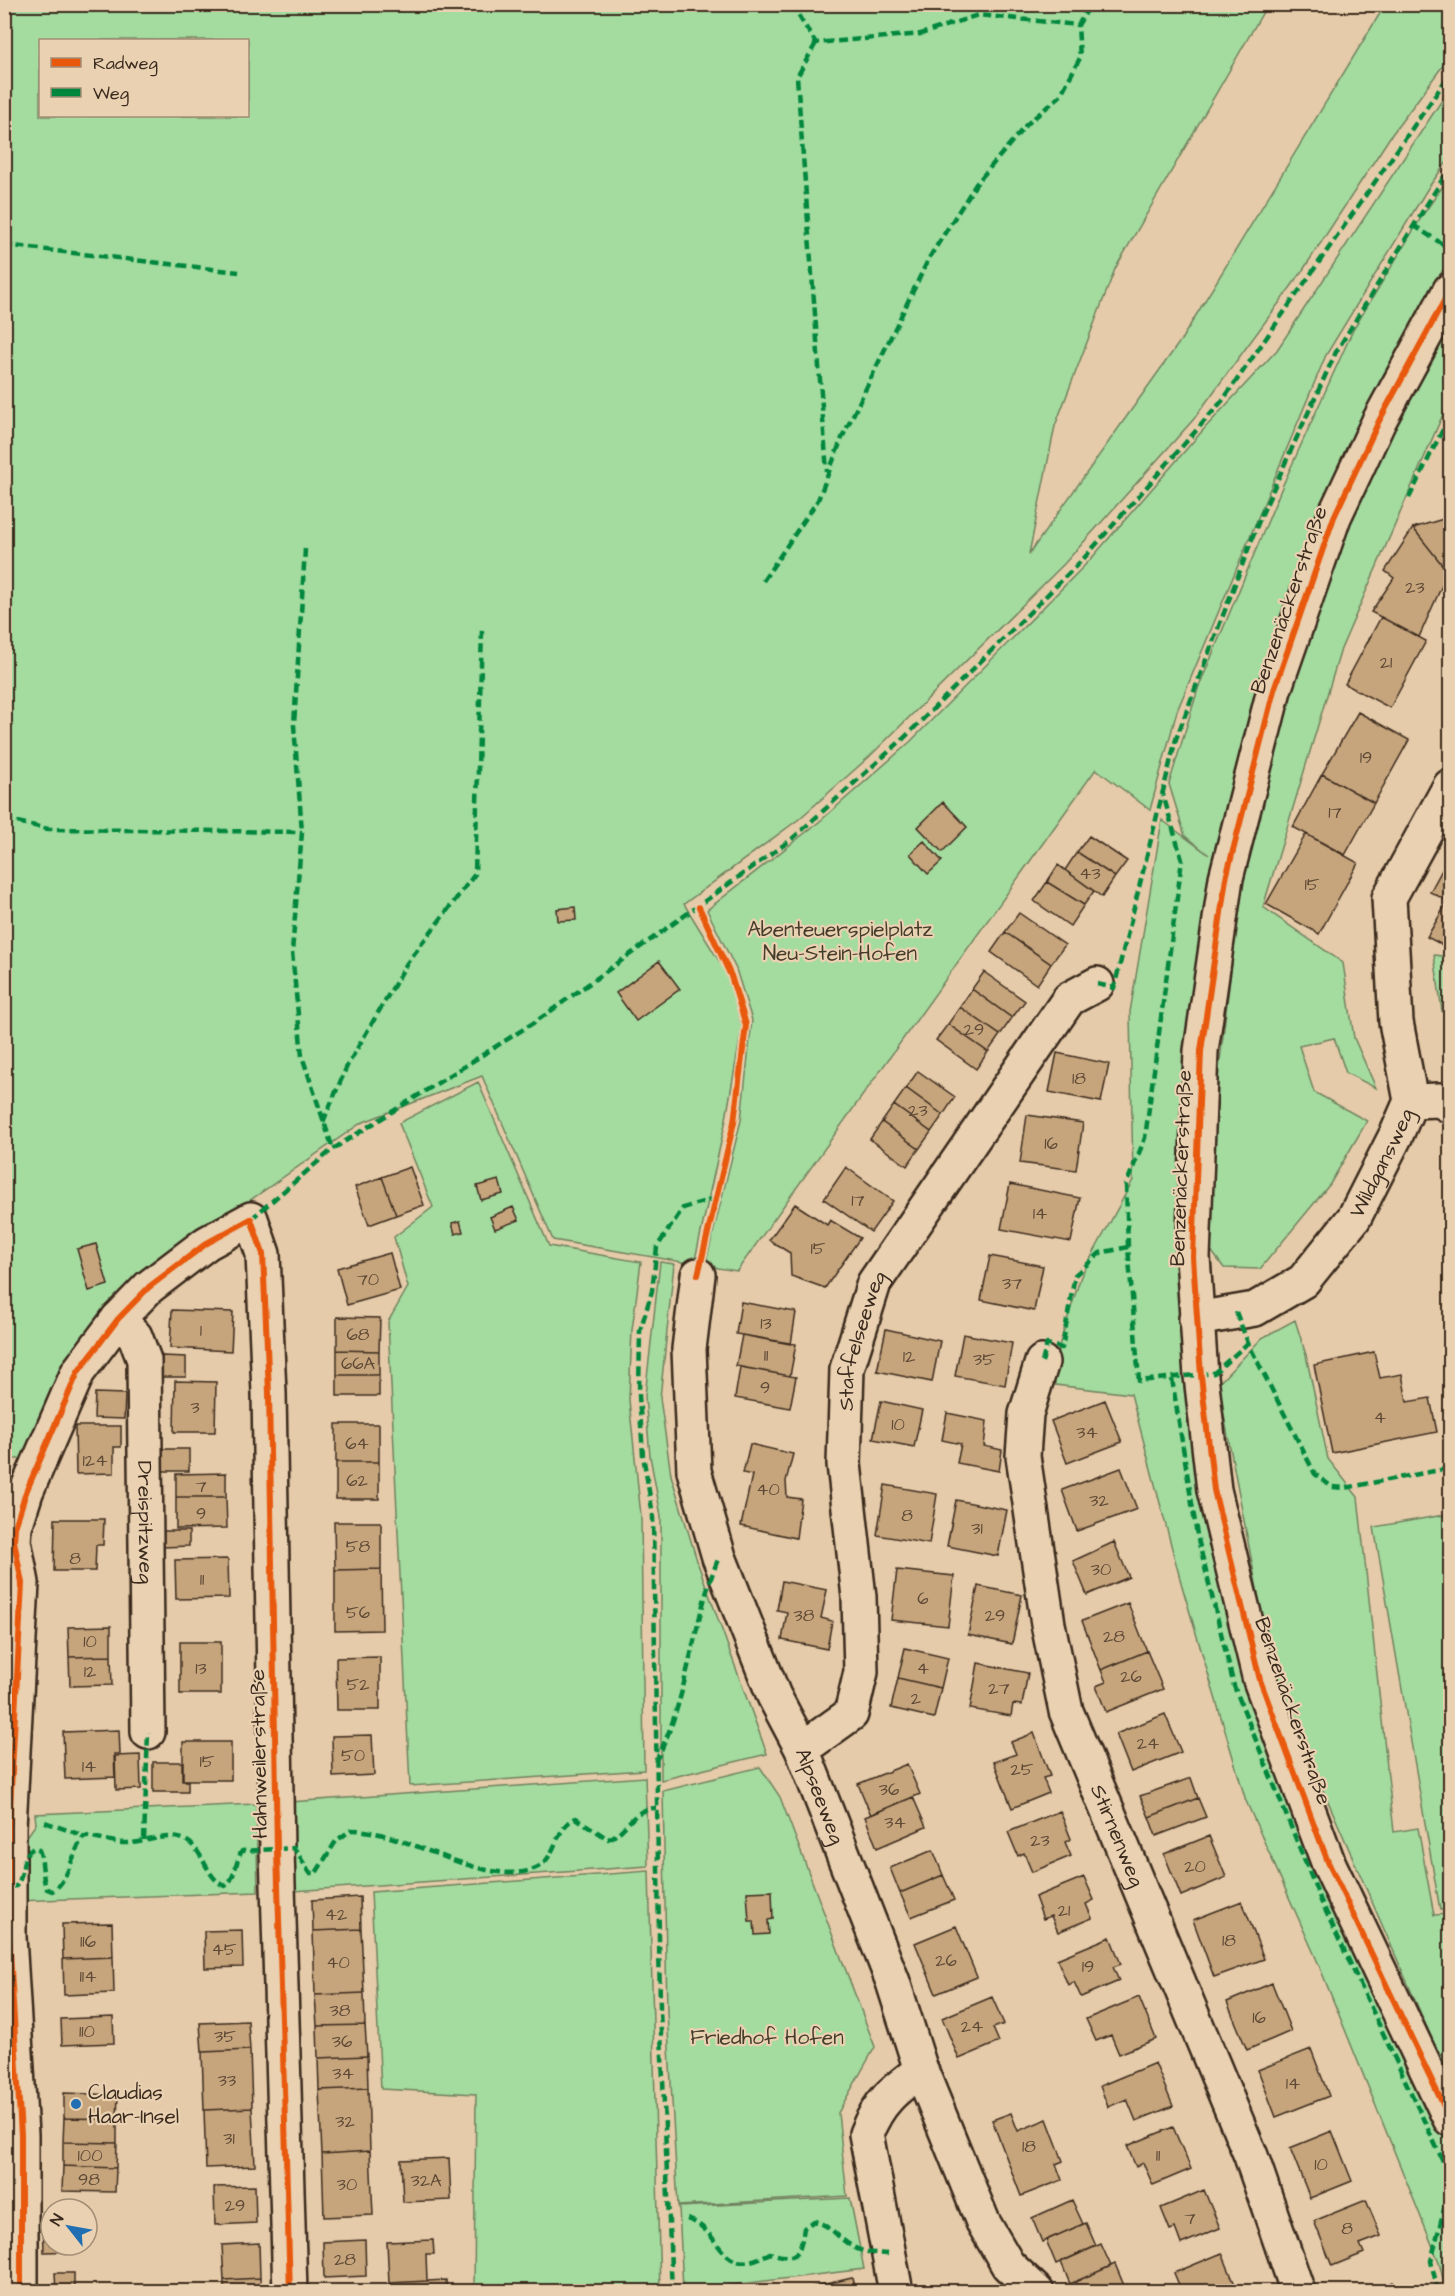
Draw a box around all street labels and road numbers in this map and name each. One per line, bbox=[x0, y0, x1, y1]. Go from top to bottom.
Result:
street label: Benzenäckerstraße bbox=[1243, 502, 1335, 698]
street label: Benzenäckerstraße bbox=[1163, 1069, 1199, 1267]
street label: Wildgansweg bbox=[1342, 1104, 1422, 1223]
street label: Staffelseeweg bbox=[831, 1264, 895, 1411]
street label: Dreispitzweg bbox=[130, 1461, 161, 1584]
street label: Benzenäckerstraße bbox=[1247, 1613, 1339, 1809]
street label: Hahnweilerstraße bbox=[243, 1669, 275, 1839]
street label: Alpseeweg bbox=[788, 1744, 852, 1849]
street label: Stirnenweg bbox=[1084, 1780, 1152, 1892]

